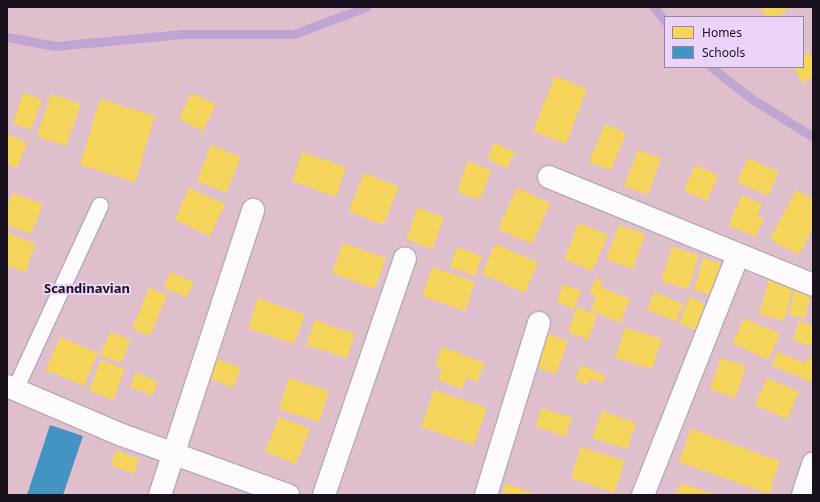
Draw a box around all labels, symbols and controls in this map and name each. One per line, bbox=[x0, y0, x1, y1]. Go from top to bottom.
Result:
legend bbox=[664, 16, 804, 68]
text: Homes bbox=[702, 24, 742, 41]
text: Schools bbox=[702, 44, 745, 61]
district label: Scandinavian bbox=[44, 280, 130, 296]

